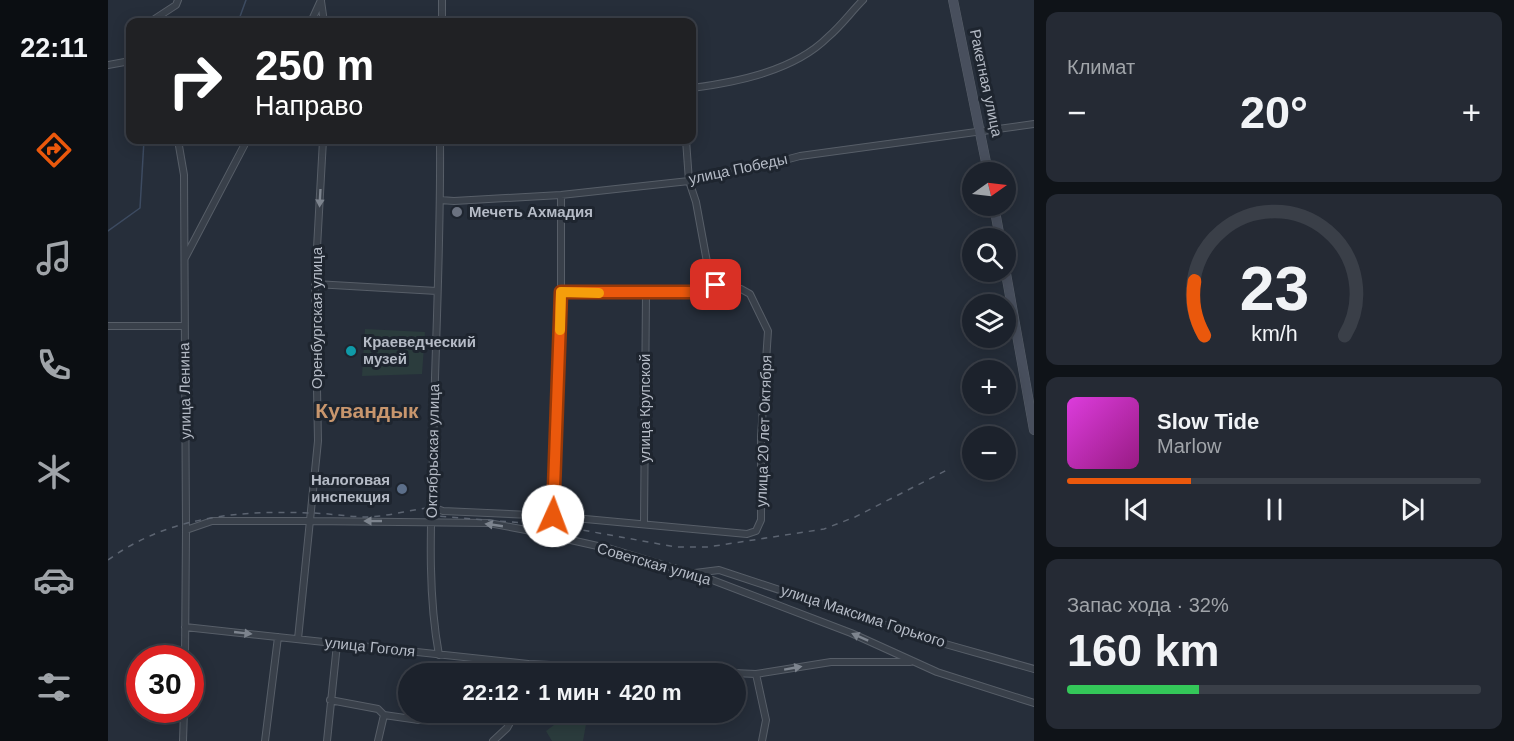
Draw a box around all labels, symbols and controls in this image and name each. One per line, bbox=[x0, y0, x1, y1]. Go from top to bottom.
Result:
street label: Ракетная улица bbox=[967, 28, 1006, 139]
text: 22:11 bbox=[20, 33, 88, 63]
icon: right bbox=[156, 42, 234, 120]
text: 250 m bbox=[255, 42, 374, 89]
text: Климат bbox=[1067, 56, 1135, 78]
text: 20° bbox=[1240, 87, 1308, 138]
text: Направо bbox=[255, 91, 363, 121]
text: − bbox=[1067, 94, 1086, 131]
text: + bbox=[1462, 94, 1481, 131]
icon: directions bbox=[33, 129, 75, 171]
street label: улица Победы bbox=[687, 150, 789, 187]
north arrow bbox=[962, 162, 1016, 216]
map controls bbox=[962, 162, 1016, 480]
one-way arrow bbox=[315, 188, 324, 207]
place label: Мечеть Ахмадия bbox=[469, 203, 593, 220]
marker: Мечеть Ахмадия bbox=[450, 205, 464, 219]
button: search bbox=[962, 228, 1016, 282]
icon: music bbox=[33, 237, 75, 279]
street label: Оренбургская улица bbox=[308, 246, 325, 389]
text: 23 bbox=[1239, 255, 1309, 324]
pin bbox=[690, 259, 741, 310]
icon: arrive bbox=[699, 268, 732, 301]
button: layers bbox=[962, 294, 1016, 348]
text: km/h bbox=[1251, 323, 1297, 347]
place label: Краеведческий музей bbox=[363, 333, 476, 367]
street label: улица Ленина bbox=[175, 342, 194, 440]
icon: phone bbox=[33, 344, 75, 386]
marker: Краеведческий музей bbox=[344, 344, 358, 358]
street label: улица Крупской bbox=[636, 354, 653, 462]
street label: улица 20 лет Октября bbox=[752, 355, 775, 507]
button: + bbox=[962, 360, 1016, 414]
street label: Октябрьская улица bbox=[423, 383, 442, 518]
district label: Кувандык bbox=[315, 399, 419, 422]
text: Slow Tide bbox=[1157, 409, 1259, 434]
button: − bbox=[962, 426, 1016, 480]
text: Marlow bbox=[1157, 435, 1221, 457]
icon: climate bbox=[33, 451, 75, 493]
place label: Налоговая инспекция bbox=[311, 471, 390, 505]
marker: Налоговая инспекция bbox=[395, 482, 409, 496]
position arrow bbox=[521, 484, 585, 548]
icon: previous bbox=[1120, 493, 1153, 526]
icon: pause bbox=[1258, 493, 1291, 526]
icon: next bbox=[1396, 493, 1429, 526]
one-way arrow bbox=[364, 516, 383, 526]
one-way arrow bbox=[484, 520, 503, 529]
street label: Советская улица bbox=[595, 539, 714, 588]
icon: car bbox=[33, 559, 75, 601]
street label: улица Максима Горького bbox=[779, 581, 948, 650]
text: Запас хода · 32% bbox=[1067, 594, 1229, 616]
text: 160 km bbox=[1067, 625, 1220, 676]
one-way arrow bbox=[234, 628, 253, 638]
street label: улица Гоголя bbox=[324, 633, 416, 660]
one-way arrow bbox=[852, 633, 869, 642]
speed limit sign: 30 bbox=[126, 645, 204, 723]
one-way arrow bbox=[784, 663, 803, 672]
icon: filters bbox=[33, 666, 75, 708]
text: 22:12 · 1 мин · 420 m bbox=[462, 680, 682, 705]

